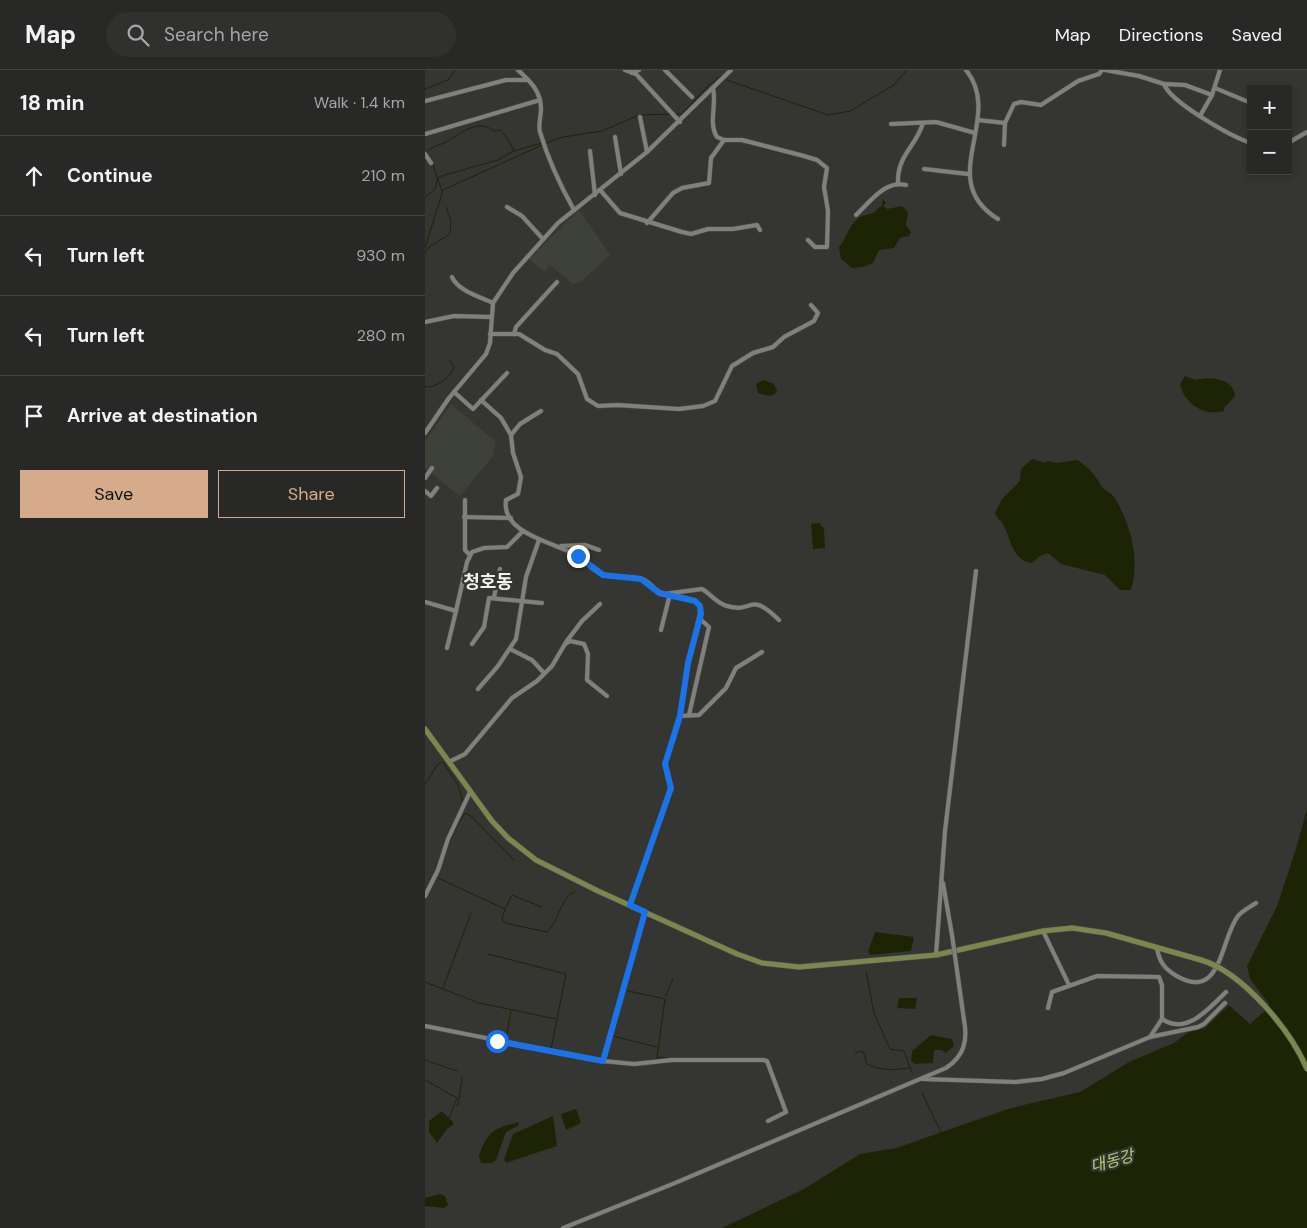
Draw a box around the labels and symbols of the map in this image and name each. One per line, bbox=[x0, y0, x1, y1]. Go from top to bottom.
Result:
route end bbox=[567, 545, 590, 568]
district label: 청호동 bbox=[463, 570, 513, 594]
route start bbox=[486, 1030, 509, 1053]
water label: 대동강 bbox=[1088, 1144, 1138, 1177]

